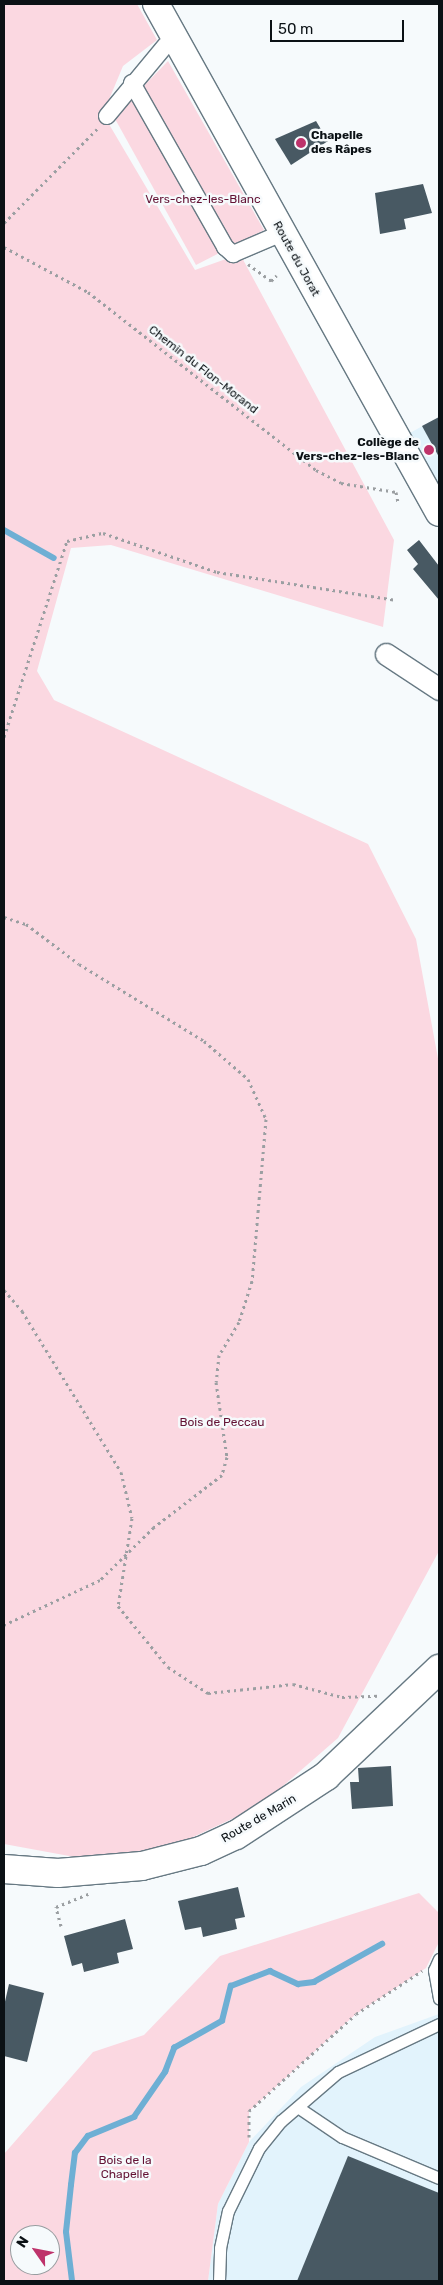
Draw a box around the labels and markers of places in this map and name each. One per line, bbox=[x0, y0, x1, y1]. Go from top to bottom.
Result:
place label: Chapelle des Râpes bbox=[311, 129, 372, 157]
marker: Chapelle des Râpes bbox=[295, 137, 307, 149]
place label: Collège de Vers-chez-les-Blanc bbox=[296, 436, 419, 464]
marker: Collège de Vers-chez-les-Blanc bbox=[423, 444, 435, 456]

